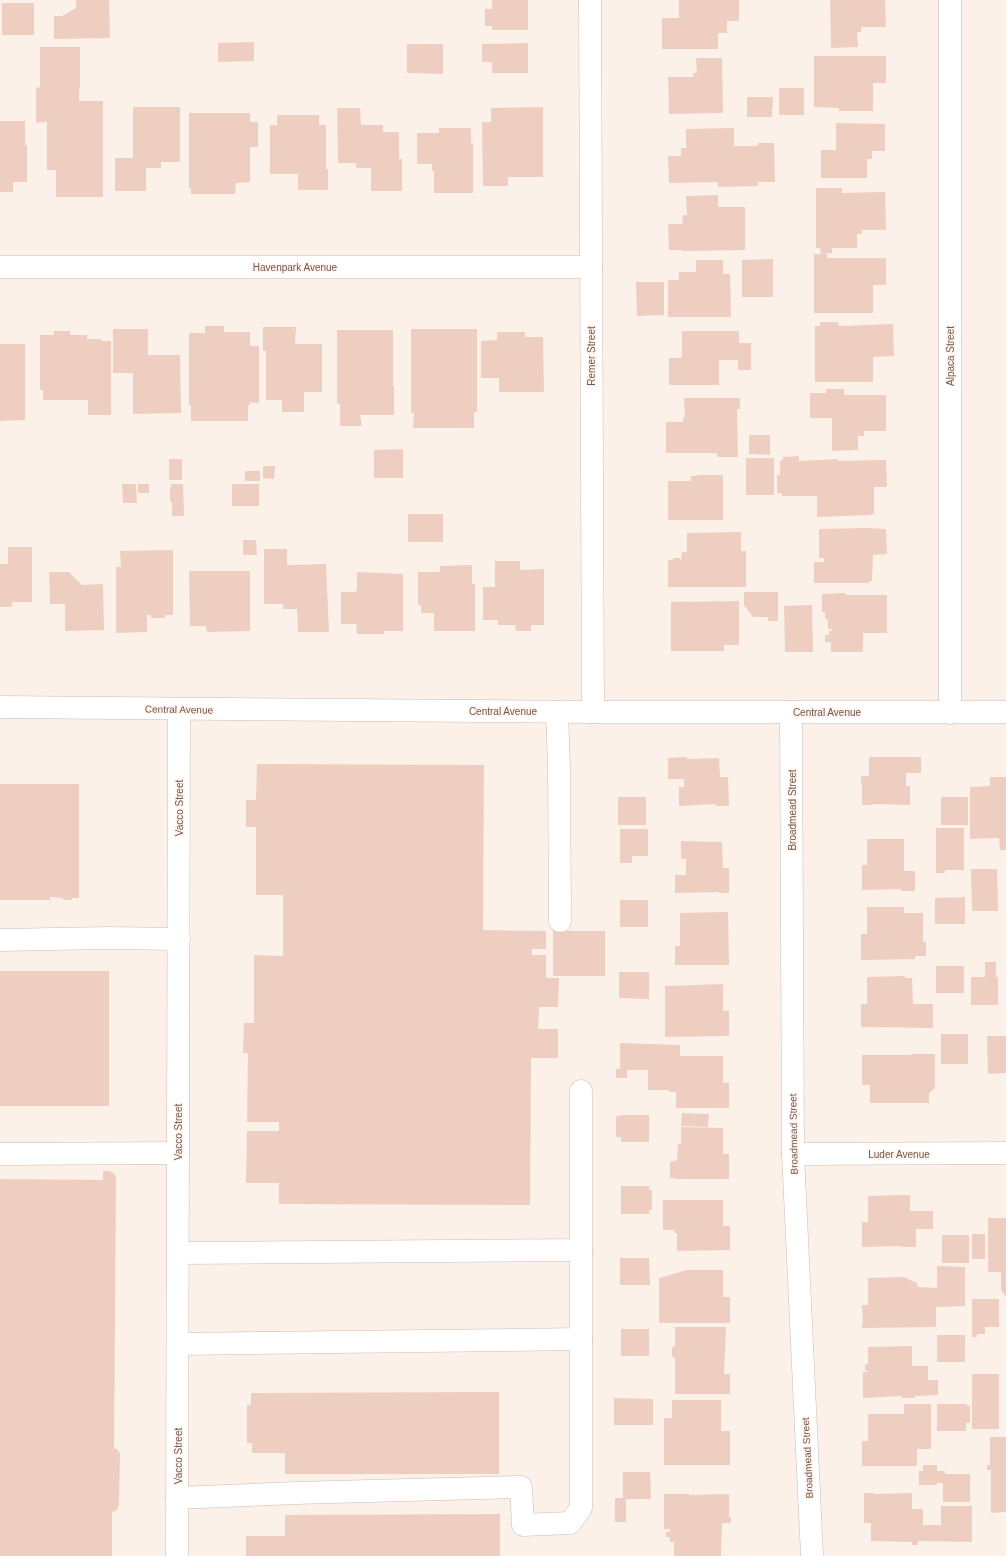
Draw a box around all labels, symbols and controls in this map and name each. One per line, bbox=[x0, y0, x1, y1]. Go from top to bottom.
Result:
street label: Havenpark Avenue bbox=[253, 262, 338, 273]
street label: Remer Street bbox=[586, 326, 597, 386]
street label: Alpaca Street bbox=[945, 326, 956, 386]
street label: Central Avenue bbox=[145, 703, 214, 716]
street label: Central Avenue bbox=[469, 706, 538, 717]
street label: Central Avenue bbox=[793, 707, 862, 718]
street label: Broadmead Street bbox=[787, 769, 798, 851]
street label: Vacco Street bbox=[174, 780, 185, 836]
street label: Broadmead Street bbox=[787, 1093, 800, 1175]
street label: Vacco Street bbox=[173, 1104, 184, 1160]
street label: Luder Avenue bbox=[868, 1149, 930, 1160]
street label: Broadmead Street bbox=[800, 1417, 815, 1499]
street label: Vacco Street bbox=[173, 1428, 184, 1484]

